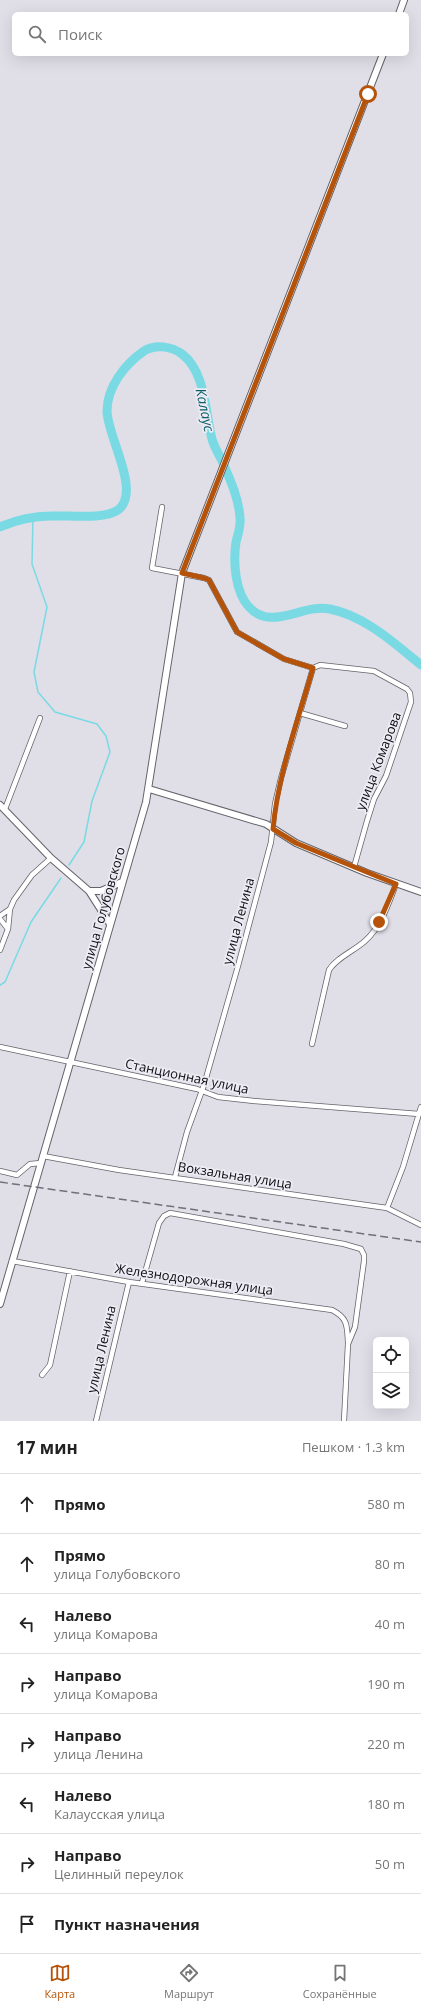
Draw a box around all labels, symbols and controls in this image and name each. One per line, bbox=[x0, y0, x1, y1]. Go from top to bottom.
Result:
search box bbox=[12, 12, 409, 56]
icon: search bbox=[26, 23, 48, 45]
text: Поиск bbox=[58, 24, 102, 44]
route start bbox=[359, 85, 377, 103]
water label: Калаус bbox=[192, 386, 219, 434]
street label: улица Комарова bbox=[351, 709, 405, 813]
street label: улица Голубовского bbox=[77, 844, 129, 971]
street label: улица Ленина bbox=[218, 876, 258, 966]
route end bbox=[370, 913, 388, 931]
street label: Станционная улица bbox=[124, 1054, 250, 1098]
street label: Вокзальная улица bbox=[177, 1157, 293, 1193]
street label: Железнодорожная улица bbox=[114, 1259, 274, 1299]
street label: улица Ленина bbox=[82, 1303, 120, 1395]
map controls bbox=[373, 1337, 409, 1409]
button: locate bbox=[373, 1337, 409, 1373]
button: layers bbox=[373, 1373, 409, 1409]
text: 17 мин bbox=[16, 1436, 78, 1459]
text: Пешком · 1.3 km bbox=[302, 1438, 405, 1456]
icon: ahead bbox=[16, 1493, 38, 1515]
text: Прямо bbox=[54, 1494, 106, 1514]
text: 580 m bbox=[367, 1495, 405, 1513]
text: Прямо bbox=[54, 1545, 106, 1565]
icon: ahead bbox=[16, 1553, 38, 1575]
text: 80 m bbox=[375, 1555, 405, 1573]
text: улица Голубовского bbox=[54, 1565, 181, 1583]
text: Налево bbox=[54, 1605, 112, 1625]
icon: left bbox=[16, 1613, 38, 1635]
text: 40 m bbox=[375, 1615, 405, 1633]
text: улица Комарова bbox=[54, 1625, 158, 1643]
text: Направо bbox=[54, 1665, 122, 1685]
icon: right bbox=[16, 1673, 38, 1695]
text: 190 m bbox=[367, 1675, 405, 1693]
text: улица Комарова bbox=[54, 1685, 158, 1703]
text: Направо bbox=[54, 1725, 122, 1745]
icon: right bbox=[16, 1733, 38, 1755]
text: 220 m bbox=[367, 1735, 405, 1753]
text: улица Ленина bbox=[54, 1745, 143, 1763]
text: Налево bbox=[54, 1785, 112, 1805]
icon: left bbox=[16, 1793, 38, 1815]
text: 180 m bbox=[367, 1795, 405, 1813]
text: Калаусская улица bbox=[54, 1805, 165, 1823]
text: Направо bbox=[54, 1845, 122, 1865]
icon: right bbox=[16, 1853, 38, 1875]
text: 50 m bbox=[375, 1855, 405, 1873]
text: Целинный переулок bbox=[54, 1865, 184, 1883]
icon: arrive bbox=[16, 1913, 38, 1935]
text: Пункт назначения bbox=[54, 1914, 200, 1934]
tab: Карта bbox=[44, 1962, 75, 2001]
tab: Маршрут bbox=[164, 1962, 214, 2001]
tab: Сохранённые bbox=[303, 1962, 377, 2001]

